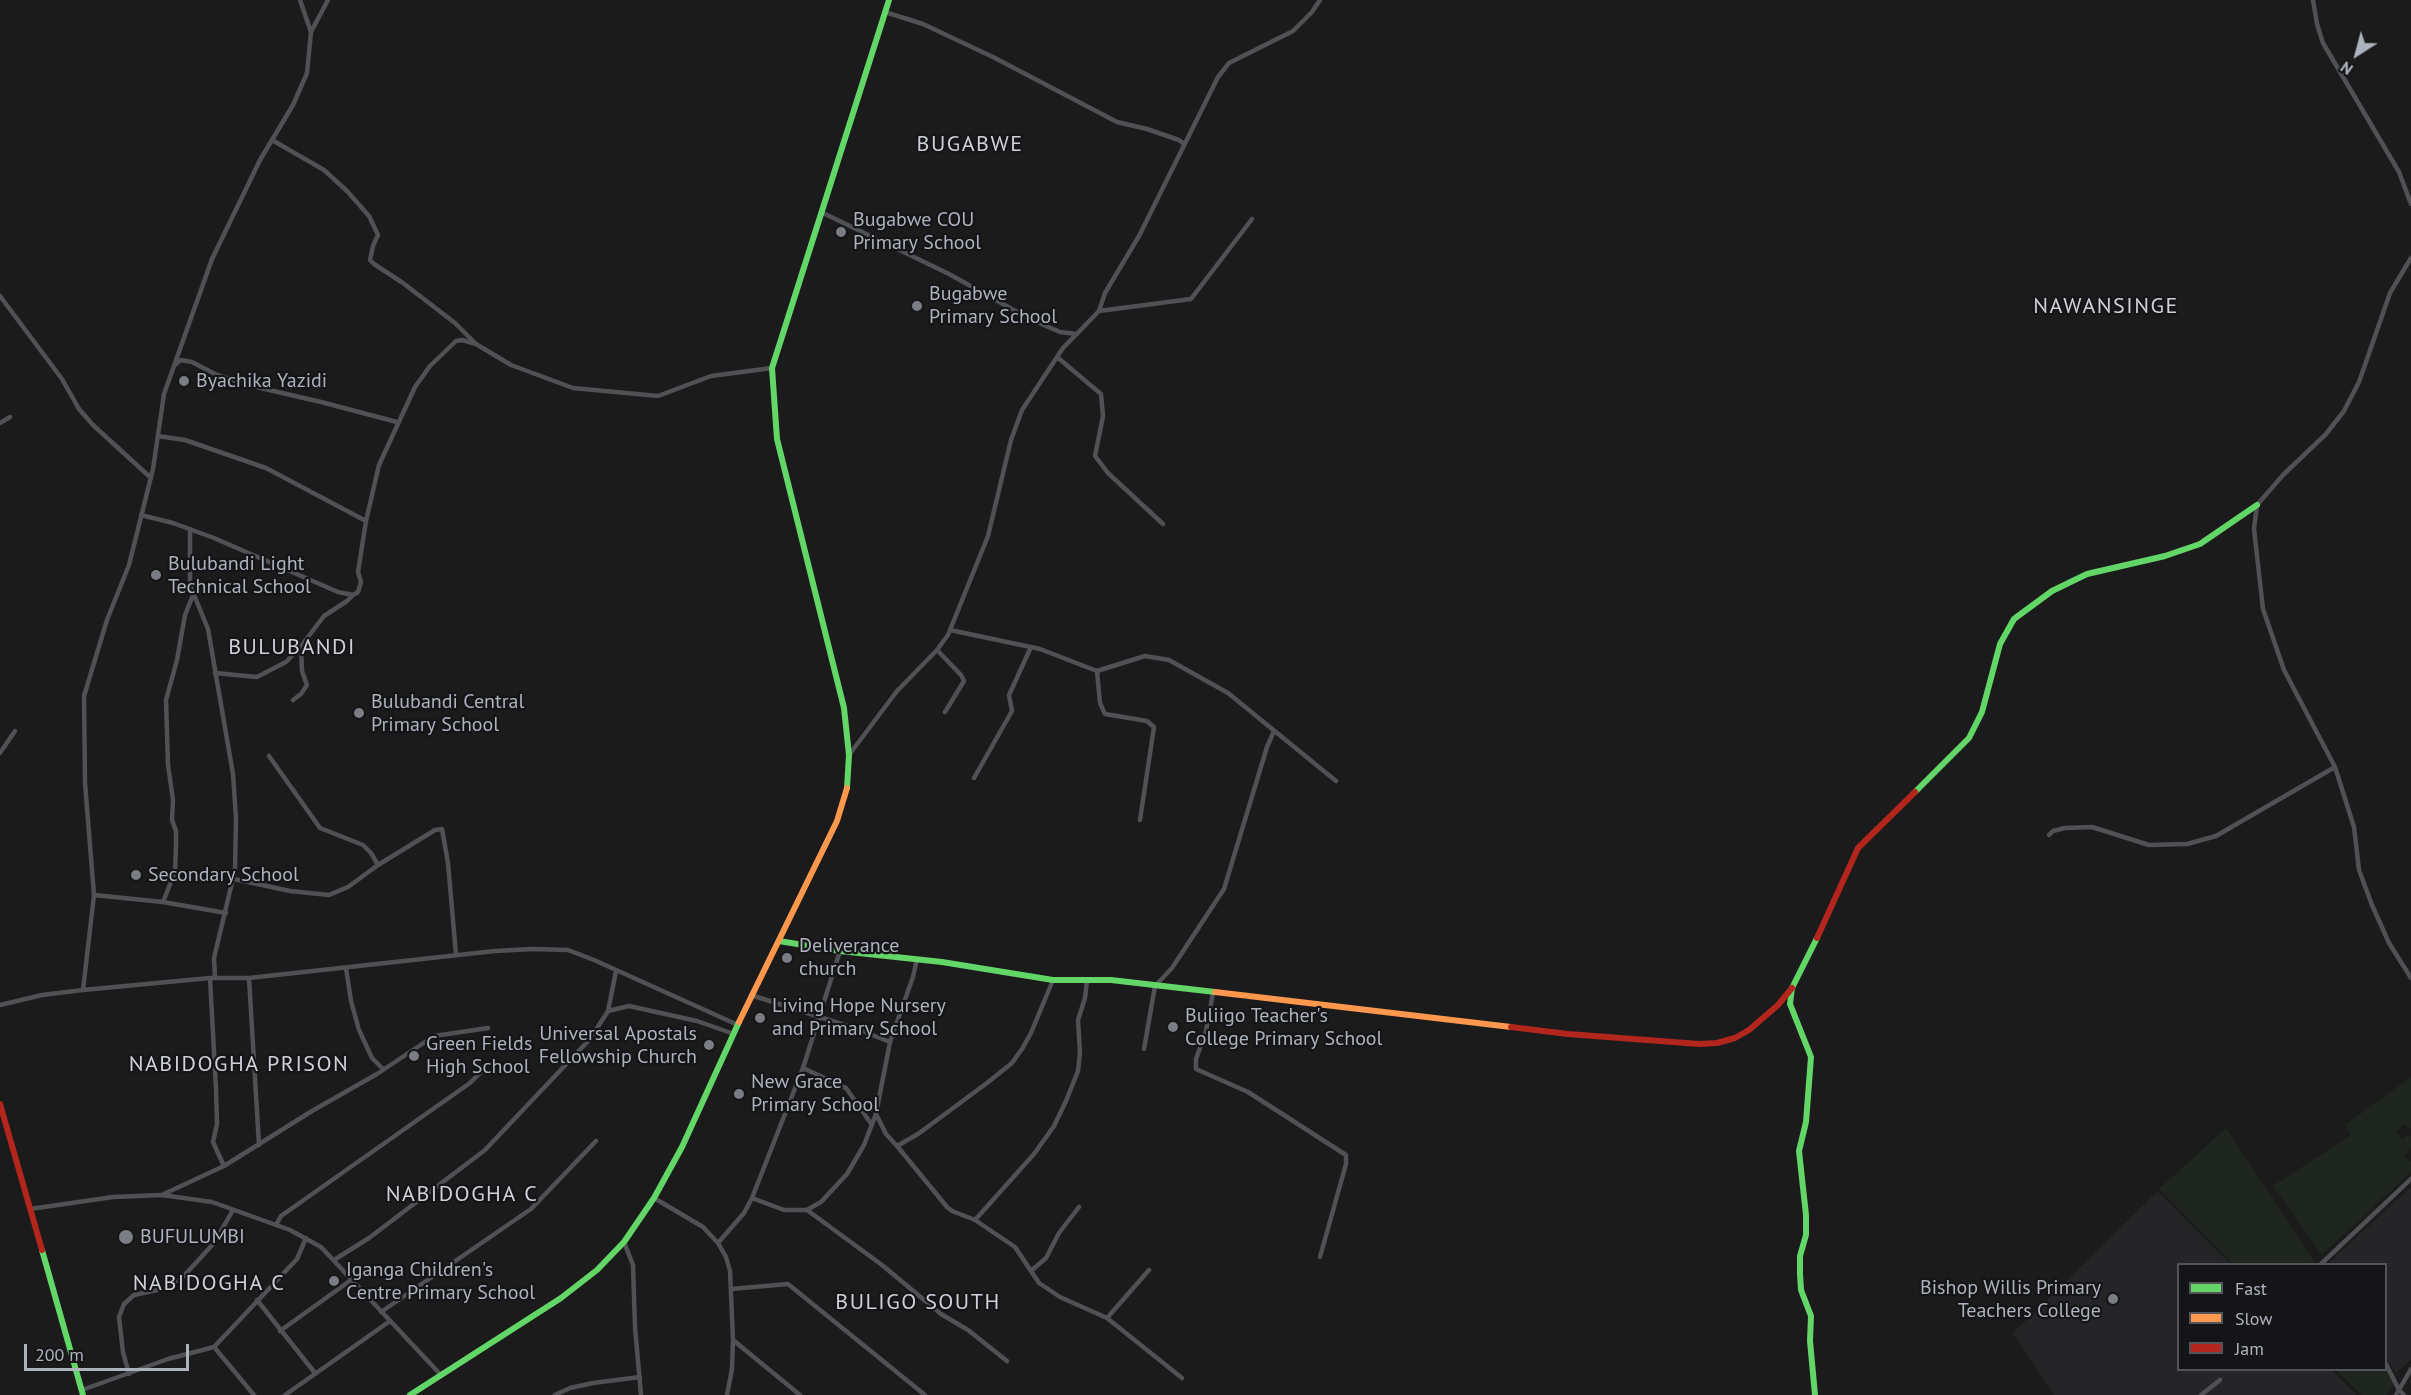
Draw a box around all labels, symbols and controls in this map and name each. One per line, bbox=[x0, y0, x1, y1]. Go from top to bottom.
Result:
north arrow bbox=[2327, 24, 2387, 84]
text: N bbox=[2336, 57, 2357, 80]
district label: BUGABWE bbox=[917, 132, 1023, 158]
place label: Bugabwe COU Primary School bbox=[853, 208, 981, 255]
marker: Bugabwe COU Primary School bbox=[834, 225, 848, 239]
place label: Bugabwe Primary School bbox=[929, 282, 1057, 329]
district label: NAWANSINGE bbox=[2033, 294, 2179, 320]
marker: Bugabwe Primary School bbox=[910, 299, 924, 313]
place label: Byachika Yazidi bbox=[196, 369, 327, 393]
marker: Byachika Yazidi bbox=[177, 374, 191, 388]
place label: Bulubandi Light Technical School bbox=[168, 552, 311, 599]
marker: Bulubandi Light Technical School bbox=[149, 568, 163, 582]
district label: BULUBANDI bbox=[228, 635, 356, 661]
place label: Bulubandi Central Primary School bbox=[371, 690, 524, 737]
marker: Bulubandi Central Primary School bbox=[352, 706, 366, 720]
place label: Secondary School bbox=[148, 863, 299, 887]
marker: Secondary School bbox=[129, 868, 143, 882]
place label: Deliverance church bbox=[799, 934, 899, 981]
marker: Deliverance church bbox=[780, 951, 794, 965]
place label: Living Hope Nursery and Primary School bbox=[772, 994, 946, 1041]
place label: Buliigo Teacher's College Primary School bbox=[1185, 1004, 1382, 1051]
marker: Living Hope Nursery and Primary School bbox=[753, 1011, 767, 1025]
marker: Buliigo Teacher's College Primary School bbox=[1166, 1020, 1180, 1034]
place label: Universal Apostals Fellowship Church bbox=[539, 1022, 697, 1069]
place label: Green Fields High School bbox=[426, 1032, 532, 1079]
marker: Universal Apostals Fellowship Church bbox=[702, 1038, 716, 1052]
marker: Green Fields High School bbox=[407, 1049, 421, 1063]
district label: NABIDOGHA PRISON bbox=[129, 1052, 349, 1078]
place label: New Grace Primary School bbox=[751, 1070, 879, 1117]
marker: New Grace Primary School bbox=[732, 1087, 746, 1101]
district label: NABIDOGHA C bbox=[386, 1182, 538, 1208]
place label: BUFULUMBI bbox=[140, 1225, 245, 1249]
marker: BUFULUMBI bbox=[117, 1228, 135, 1246]
place label: Iganga Children's Centre Primary School bbox=[346, 1258, 535, 1305]
legend bbox=[2177, 1263, 2387, 1371]
district label: NABIDOGHA C bbox=[133, 1271, 285, 1297]
marker: Iganga Children's Centre Primary School bbox=[327, 1274, 341, 1288]
place label: Bishop Willis Primary Teachers College bbox=[1920, 1276, 2101, 1323]
text: Fast bbox=[2235, 1277, 2267, 1300]
district label: BULIGO SOUTH bbox=[835, 1290, 1001, 1316]
marker: Bishop Willis Primary Teachers College bbox=[2106, 1292, 2120, 1306]
text: Slow bbox=[2235, 1307, 2273, 1330]
scale bar bbox=[27, 1332, 192, 1370]
text: Jam bbox=[2235, 1337, 2264, 1360]
text: 200 m bbox=[35, 1343, 84, 1366]

